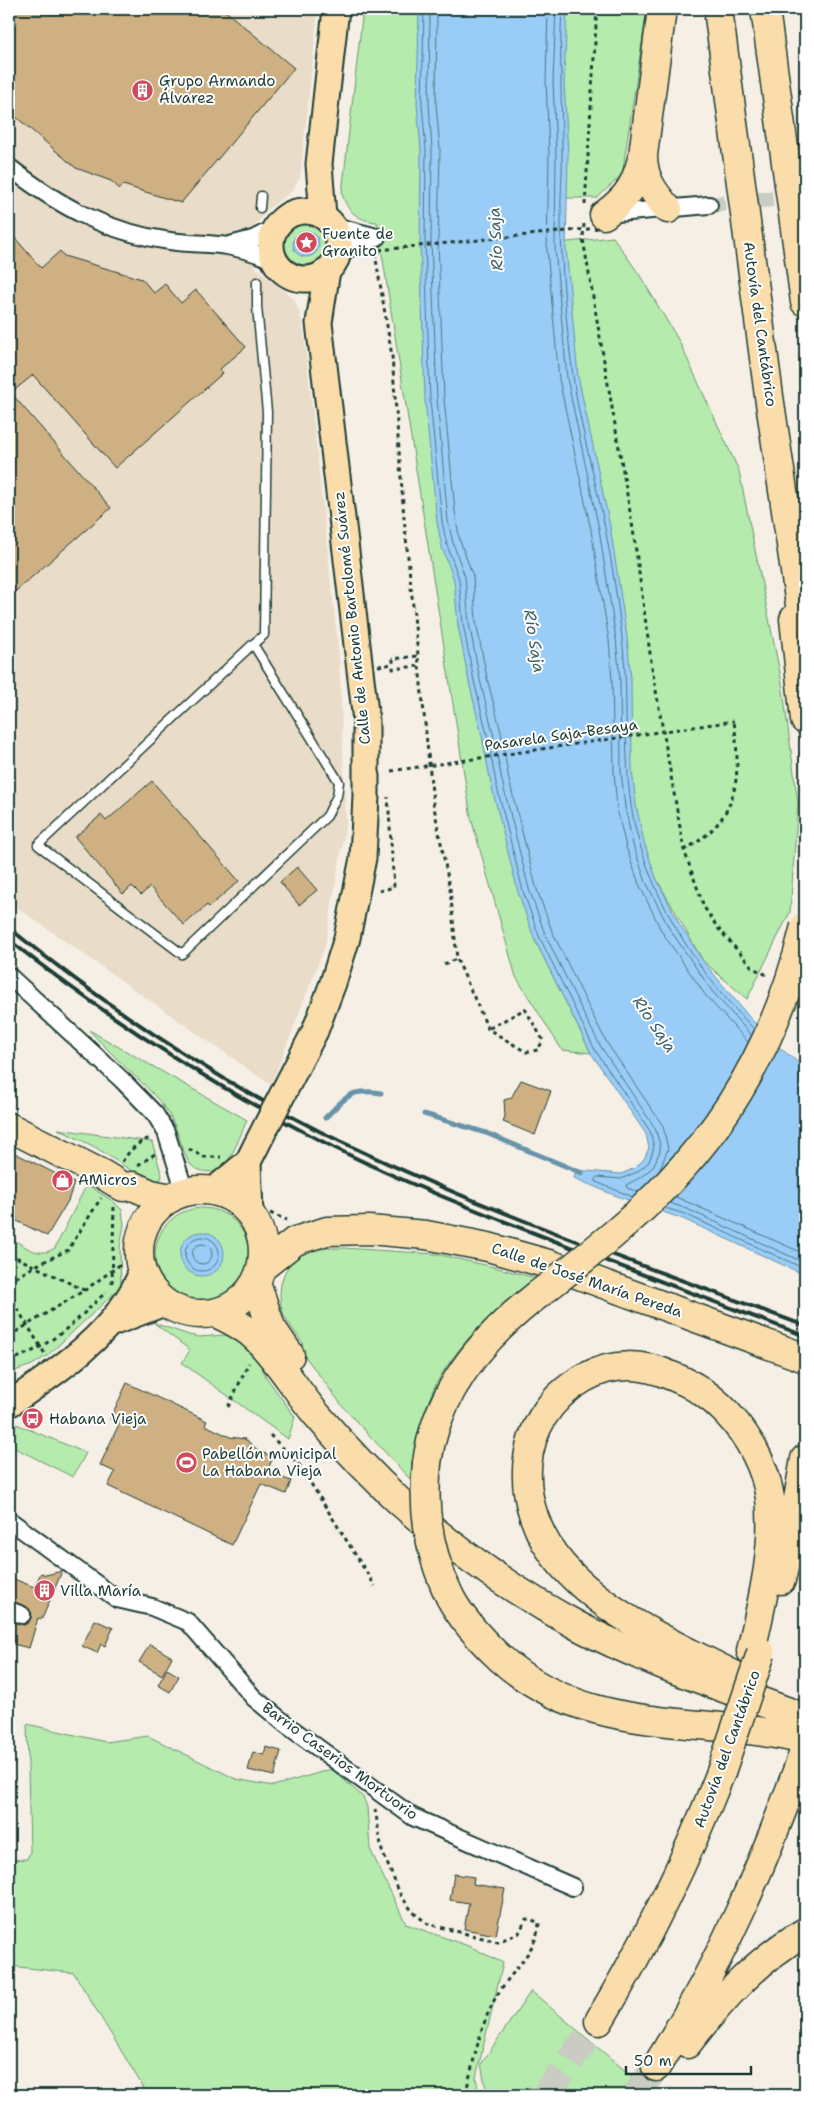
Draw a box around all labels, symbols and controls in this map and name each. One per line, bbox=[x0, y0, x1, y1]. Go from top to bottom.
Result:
place label: Grupo Armando Álvarez bbox=[159, 71, 275, 108]
building icon: Grupo Armando Álvarez bbox=[131, 78, 155, 102]
water label: Río Saja bbox=[483, 207, 508, 271]
place label: Fuente de Granito bbox=[322, 224, 393, 261]
place icon: Fuente de Granito bbox=[294, 231, 318, 255]
street label: Autovía del Cantábrico bbox=[738, 240, 782, 408]
street label: Calle de Antonio Bartolomé Suárez bbox=[329, 490, 375, 746]
water label: Río Saja bbox=[519, 608, 550, 674]
street label: Pasarela Saja-Besaya bbox=[483, 714, 640, 756]
water label: Río Saja bbox=[628, 992, 681, 1057]
shop icon: AMicros bbox=[50, 1168, 74, 1192]
place label: AMicros bbox=[78, 1170, 137, 1190]
street label: Calle de José María Pereda bbox=[489, 1238, 686, 1322]
bus stop icon: Habana Vieja bbox=[21, 1407, 45, 1431]
place label: Habana Vieja bbox=[49, 1409, 147, 1429]
place label: Pabellón municipal La Habana Vieja bbox=[202, 1444, 337, 1481]
sports icon: Pabellón municipal La Habana Vieja bbox=[174, 1451, 198, 1475]
building icon: Villa María bbox=[32, 1579, 56, 1603]
place label: Villa María bbox=[60, 1581, 142, 1601]
street label: Autovía del Cantábrico bbox=[689, 1667, 765, 1831]
street label: Barrio Caserios Mortuorio bbox=[258, 1698, 422, 1824]
scale bar bbox=[626, 2044, 752, 2076]
text: 50 m bbox=[634, 2051, 672, 2071]

